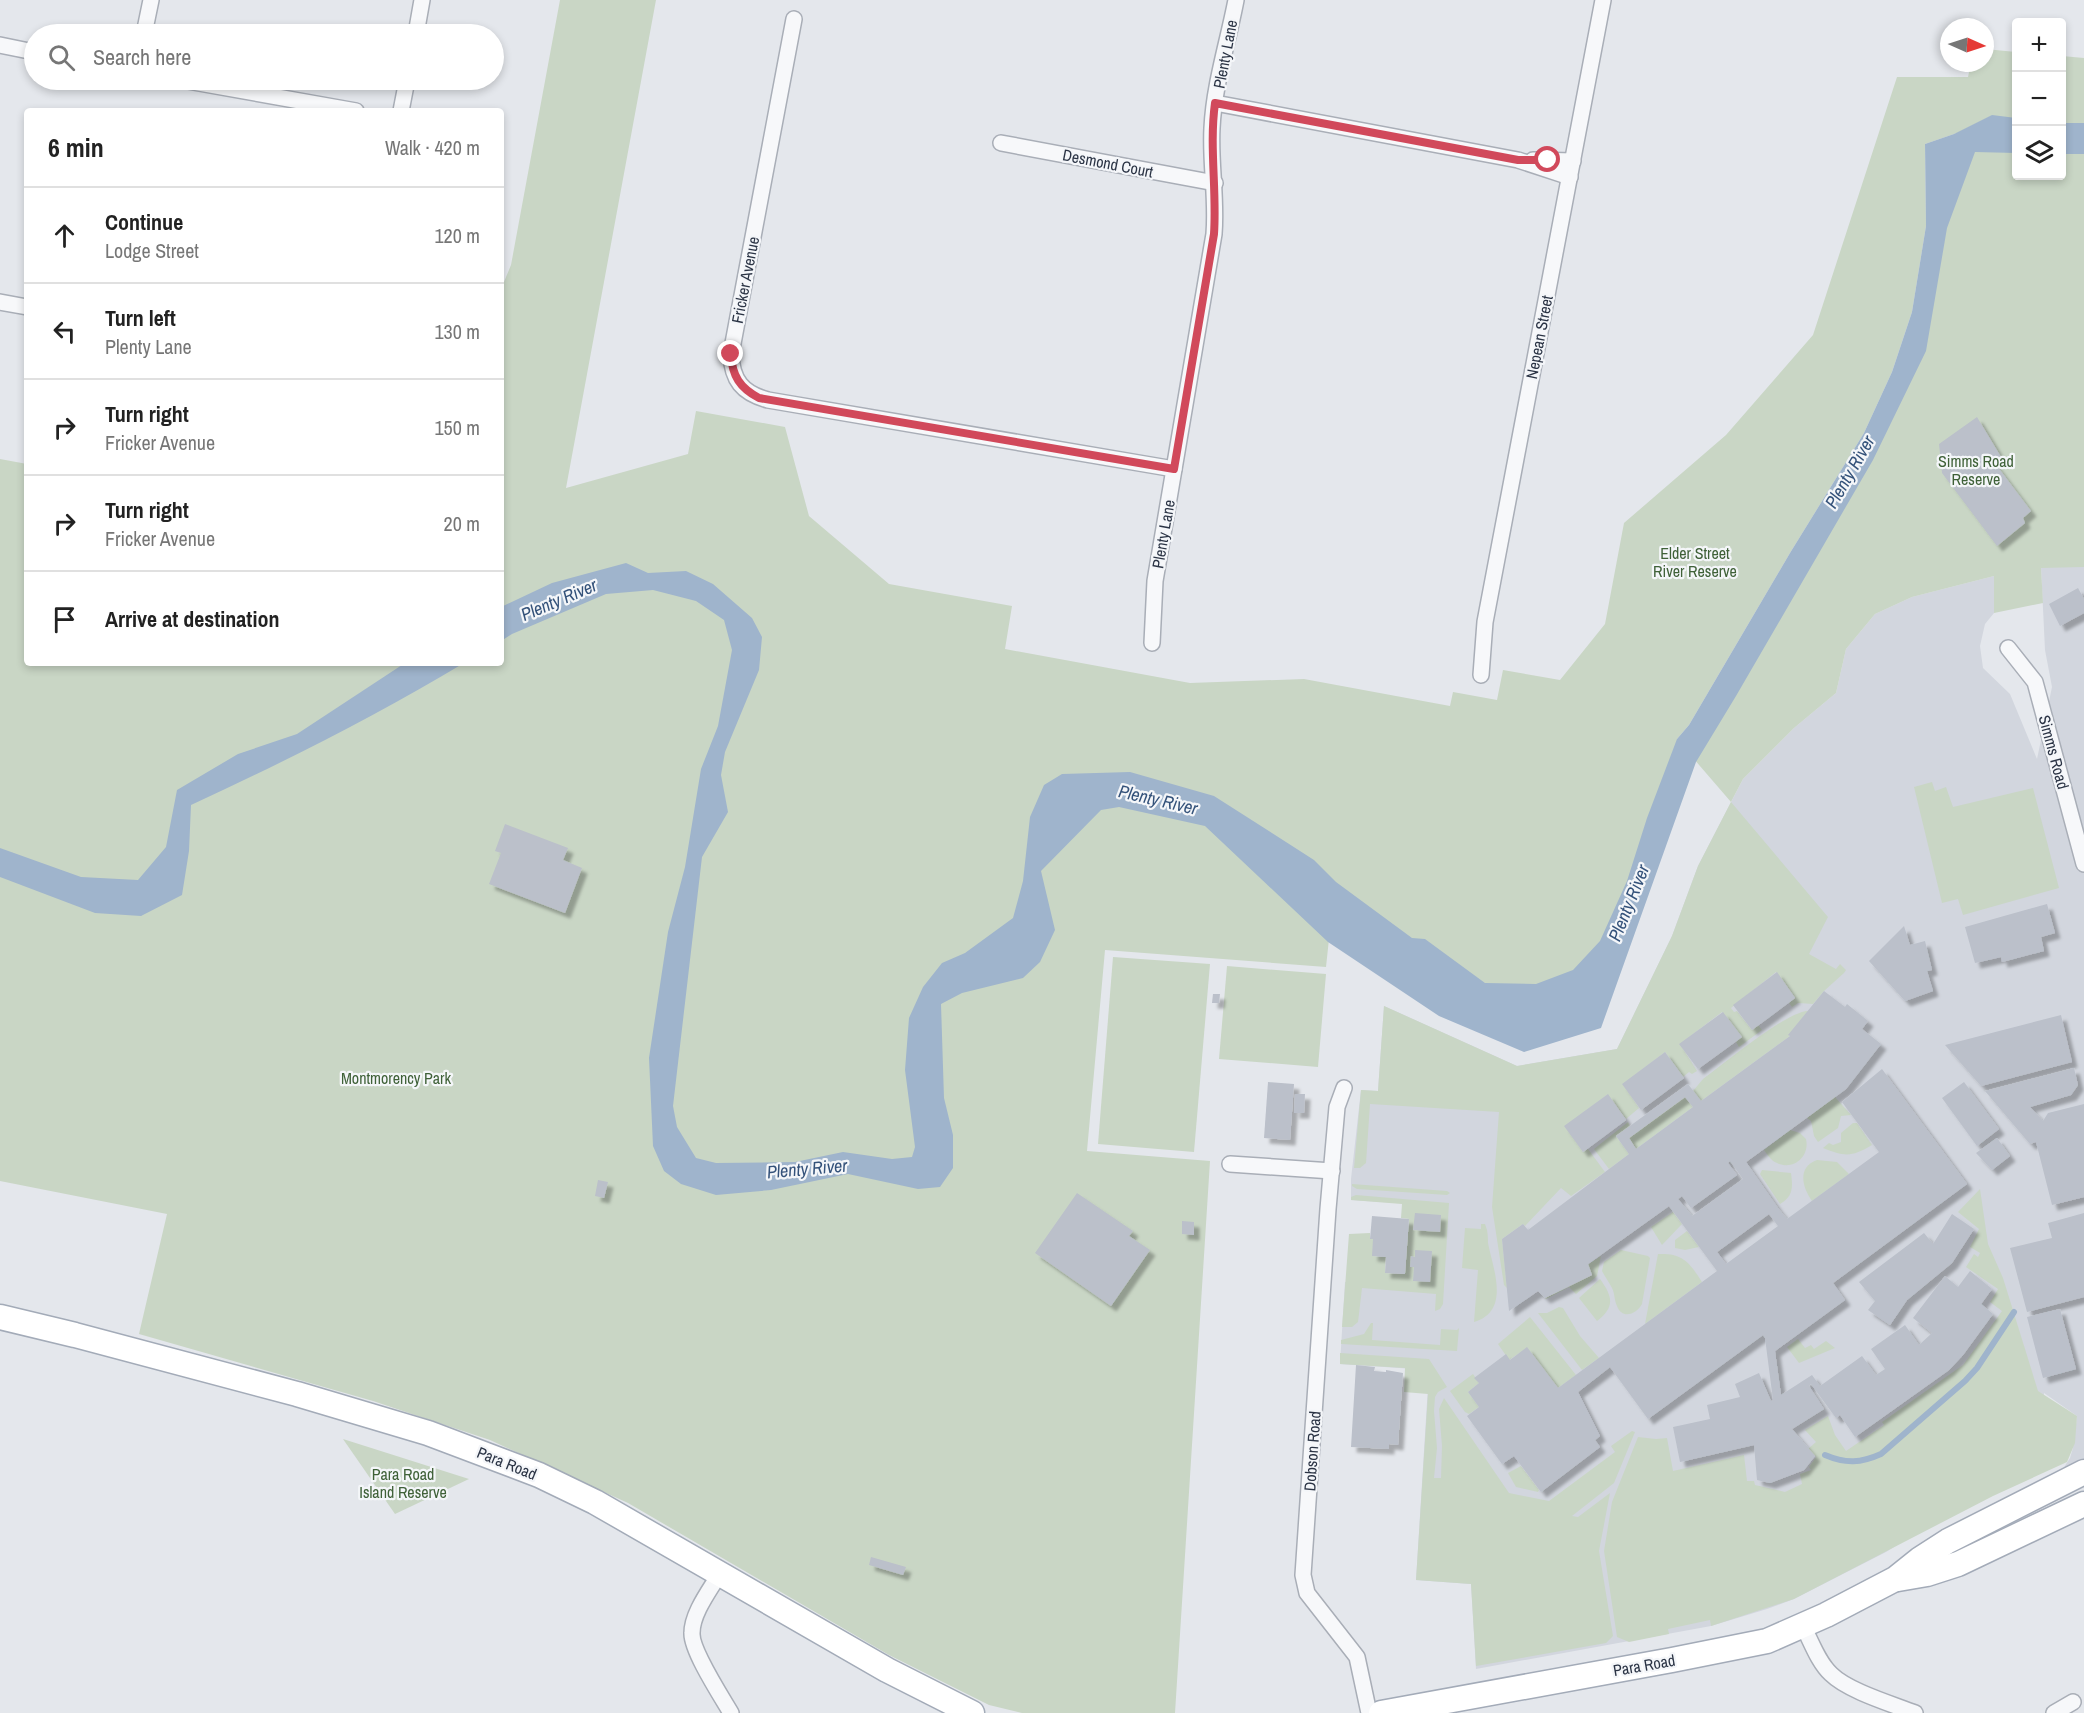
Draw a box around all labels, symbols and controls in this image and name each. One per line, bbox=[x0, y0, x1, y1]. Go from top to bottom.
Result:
street label: Plenty Lane bbox=[1208, 18, 1242, 90]
north arrow bbox=[1940, 18, 1994, 72]
map controls bbox=[2012, 18, 2066, 180]
button: + bbox=[2012, 18, 2066, 72]
search box bbox=[24, 24, 504, 90]
icon: search bbox=[45, 41, 78, 74]
text: Search here bbox=[93, 42, 191, 72]
button: − bbox=[2012, 72, 2066, 126]
button: layers bbox=[2012, 126, 2066, 180]
text: 6 min bbox=[48, 130, 104, 165]
text: Walk · 420 m bbox=[385, 134, 480, 161]
street label: Desmond Court bbox=[1061, 143, 1156, 183]
route start bbox=[1534, 146, 1560, 172]
text: Continue bbox=[105, 207, 183, 237]
icon: ahead bbox=[48, 219, 81, 252]
text: 120 m bbox=[434, 222, 480, 249]
street label: Fricker Avenue bbox=[726, 235, 764, 325]
text: Lodge Street bbox=[105, 237, 199, 264]
street label: Nepean Street bbox=[1520, 293, 1558, 381]
text: Turn left bbox=[105, 303, 176, 333]
icon: left bbox=[48, 315, 81, 348]
text: 130 m bbox=[434, 318, 480, 345]
text: Plenty Lane bbox=[105, 333, 192, 360]
route end bbox=[717, 340, 743, 366]
text: Turn right bbox=[105, 399, 189, 429]
icon: right bbox=[48, 411, 81, 444]
text: 150 m bbox=[434, 414, 480, 441]
text: Fricker Avenue bbox=[105, 429, 215, 456]
water label: Plenty River bbox=[1819, 430, 1881, 513]
park label: Simms Road Reserve bbox=[1938, 450, 2014, 490]
text: Turn right bbox=[105, 495, 189, 525]
street label: Plenty Lane bbox=[1146, 498, 1180, 570]
icon: right bbox=[48, 507, 81, 540]
text: 20 m bbox=[444, 510, 480, 537]
text: Fricker Avenue bbox=[105, 525, 215, 552]
park label: Elder Street River Reserve bbox=[1653, 542, 1737, 582]
water label: Plenty River bbox=[517, 572, 602, 627]
icon: arrive bbox=[48, 603, 81, 636]
text: Arrive at destination bbox=[105, 604, 279, 634]
street label: Simms Road bbox=[2034, 713, 2074, 791]
water label: Plenty River bbox=[1116, 778, 1201, 821]
water label: Plenty River bbox=[1602, 860, 1656, 945]
park label: Montmorency Park bbox=[341, 1067, 451, 1089]
water label: Plenty River bbox=[766, 1152, 849, 1184]
street label: Dobson Road bbox=[1298, 1410, 1326, 1492]
street label: Para Road bbox=[474, 1441, 540, 1485]
park label: Para Road Island Reserve bbox=[359, 1463, 447, 1503]
street label: Para Road bbox=[1611, 1649, 1677, 1681]

